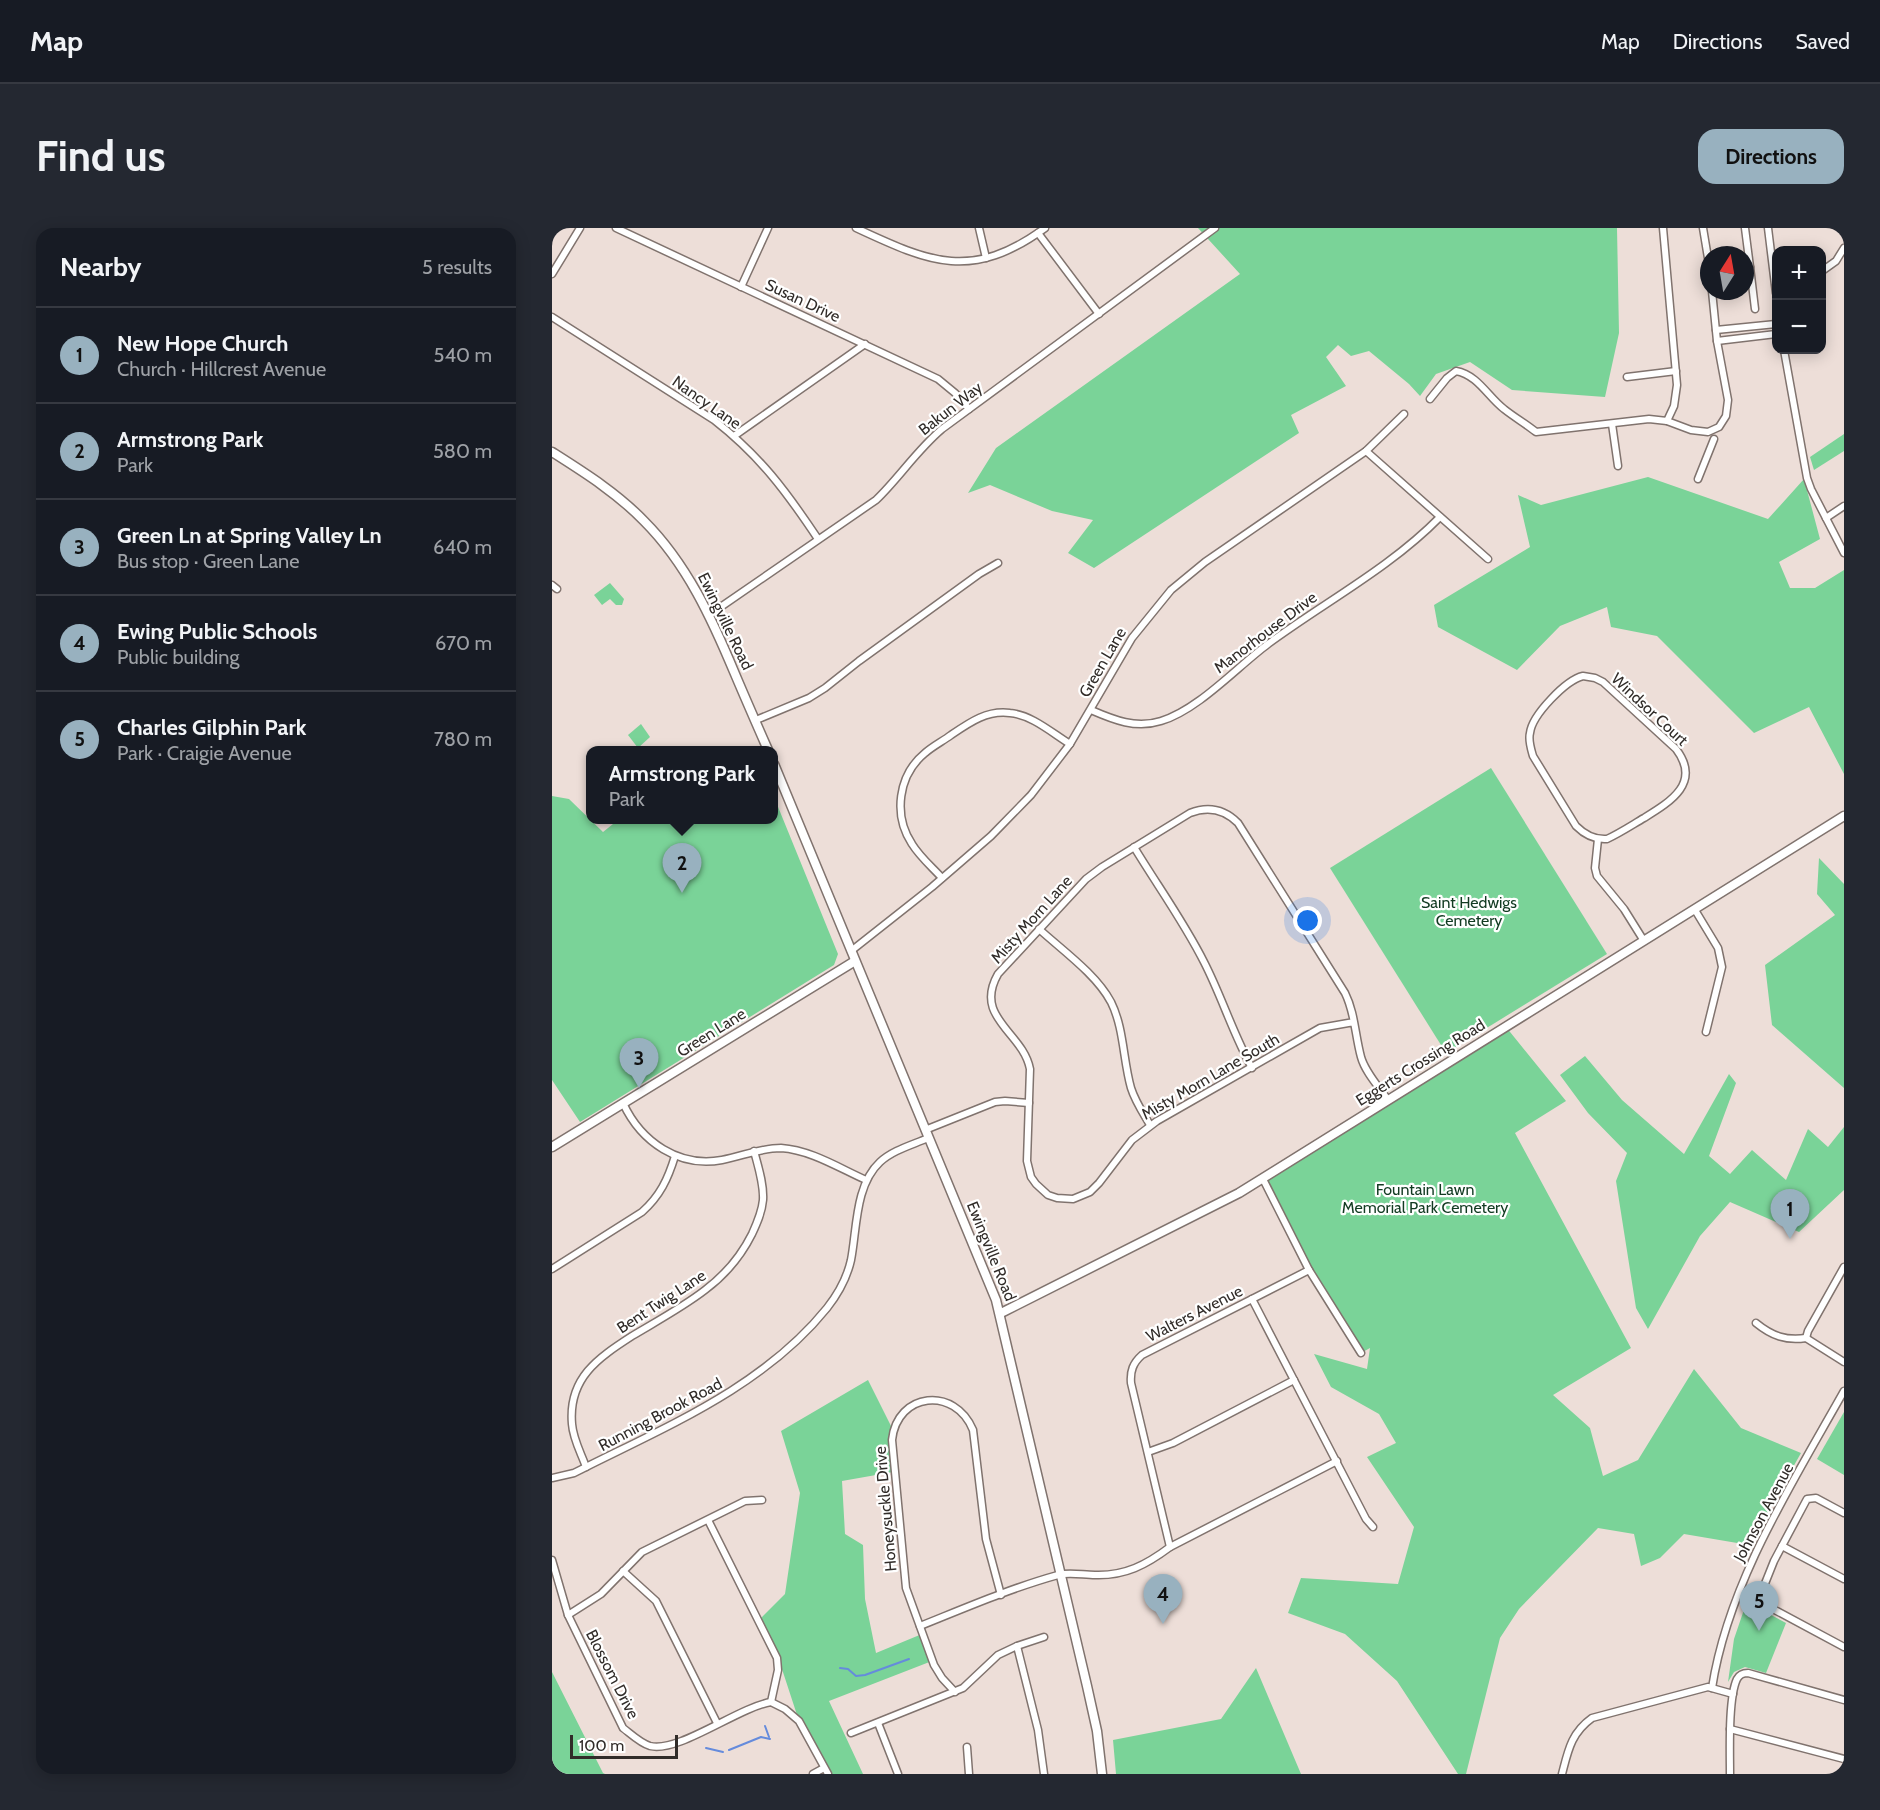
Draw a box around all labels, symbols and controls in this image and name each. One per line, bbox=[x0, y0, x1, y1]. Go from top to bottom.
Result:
text: Map bbox=[30, 24, 83, 58]
text: Map bbox=[1601, 29, 1640, 54]
text: Directions bbox=[1673, 29, 1762, 54]
text: Saved bbox=[1795, 29, 1850, 54]
button: Directions bbox=[1698, 129, 1844, 184]
text: Find us bbox=[36, 130, 165, 182]
north arrow bbox=[1700, 246, 1754, 300]
map controls bbox=[1772, 246, 1826, 354]
button: + bbox=[1772, 246, 1826, 300]
text: Nearby bbox=[60, 251, 141, 283]
text: 5 results bbox=[422, 255, 492, 279]
street label: Susan Drive bbox=[762, 275, 843, 326]
button: − bbox=[1772, 300, 1826, 354]
text: New Hope Church bbox=[117, 330, 288, 357]
text: 1 bbox=[76, 343, 83, 367]
text: 540 m bbox=[434, 343, 492, 367]
text: Church · Hillcrest Avenue bbox=[117, 357, 326, 381]
street label: Nancy Lane bbox=[669, 372, 745, 433]
street label: Bakun Way bbox=[915, 378, 986, 439]
text: Armstrong Park bbox=[117, 426, 263, 453]
text: 2 bbox=[74, 439, 85, 463]
text: 580 m bbox=[433, 439, 492, 463]
text: Park bbox=[117, 453, 153, 477]
text: Green Ln at Spring Valley Ln bbox=[117, 522, 382, 549]
text: 3 bbox=[74, 535, 85, 559]
text: 640 m bbox=[433, 535, 492, 559]
text: Bus stop · Green Lane bbox=[117, 549, 300, 573]
street label: Ewingville Road bbox=[694, 570, 757, 673]
street label: Manorhouse Drive bbox=[1210, 588, 1320, 677]
text: Ewing Public Schools bbox=[117, 618, 317, 645]
street label: Green Lane bbox=[1075, 624, 1130, 700]
text: 4 bbox=[73, 631, 86, 655]
text: 670 m bbox=[435, 631, 492, 655]
text: Public building bbox=[117, 645, 239, 669]
street label: Windsor Court bbox=[1607, 669, 1692, 750]
text: Charles Gilphin Park bbox=[117, 714, 306, 741]
text: 5 bbox=[74, 727, 85, 751]
text: 780 m bbox=[434, 727, 492, 751]
text: Park · Craigie Avenue bbox=[117, 741, 292, 765]
popup bbox=[586, 746, 778, 824]
text: Armstrong Park bbox=[609, 760, 755, 787]
text: Park bbox=[609, 787, 645, 811]
pin: 2 bbox=[662, 844, 702, 893]
street label: Misty Morn Lane bbox=[987, 871, 1076, 967]
park label: Saint Hedwigs Cemetery bbox=[1421, 893, 1517, 930]
your location bbox=[1293, 906, 1322, 935]
street label: Green Lane bbox=[673, 1004, 749, 1061]
street label: Eggerts Crossing Road bbox=[1352, 1015, 1488, 1110]
street label: Misty Morn Lane South bbox=[1138, 1029, 1283, 1124]
pin: 3 bbox=[620, 1038, 658, 1088]
park label: Fountain Lawn Memorial Park Cemetery bbox=[1342, 1180, 1508, 1217]
pin: 1 bbox=[1770, 1190, 1810, 1239]
street label: Ewingville Road bbox=[963, 1199, 1020, 1304]
street label: Bent Twig Lane bbox=[613, 1266, 709, 1337]
street label: Walters Avenue bbox=[1143, 1281, 1246, 1346]
street label: Running Brook Road bbox=[595, 1374, 725, 1455]
street label: Honeysuckle Drive bbox=[871, 1445, 900, 1572]
street label: Johnson Avenue bbox=[1729, 1460, 1797, 1566]
pin: 4 bbox=[1144, 1574, 1182, 1624]
pin: 5 bbox=[1740, 1582, 1778, 1631]
street label: Blossom Drive bbox=[582, 1626, 643, 1722]
scale bar bbox=[570, 1732, 678, 1760]
text: 100 m bbox=[579, 1736, 624, 1755]

